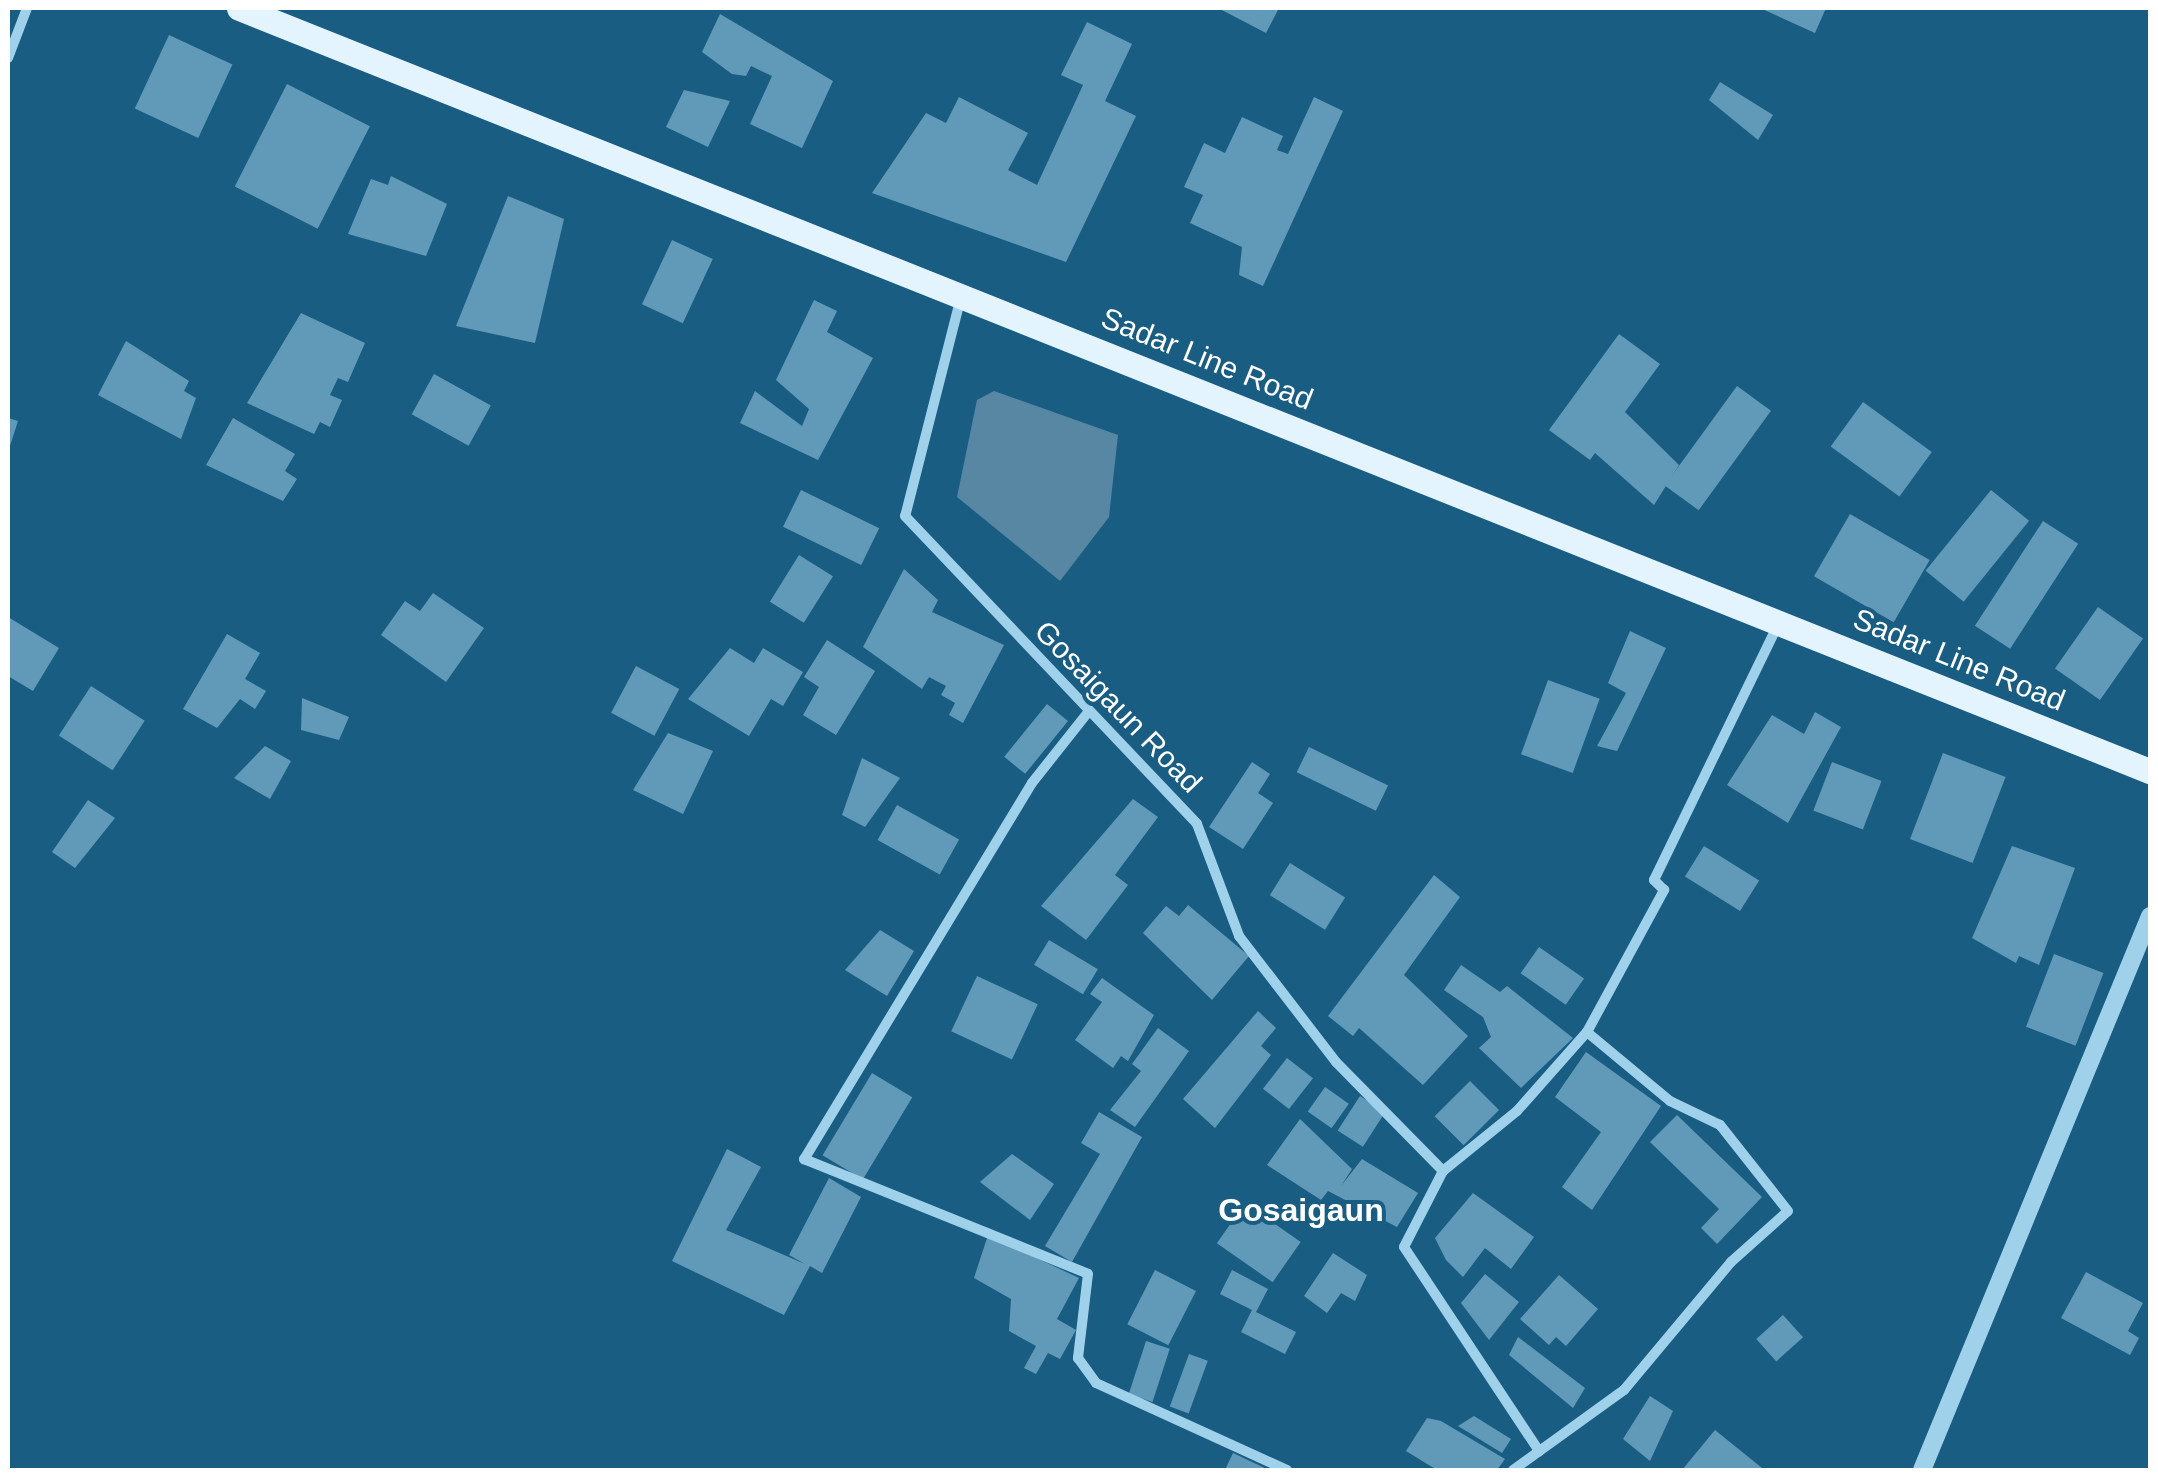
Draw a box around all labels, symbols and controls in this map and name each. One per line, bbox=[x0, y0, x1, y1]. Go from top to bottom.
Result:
street label: Sadar Line Road bbox=[1096, 300, 1318, 418]
street label: Sadar Line Road bbox=[1848, 601, 2070, 719]
street label: Gosaigaun Road bbox=[1027, 614, 1209, 800]
district label: Gosaigaun bbox=[1218, 1191, 1384, 1229]

